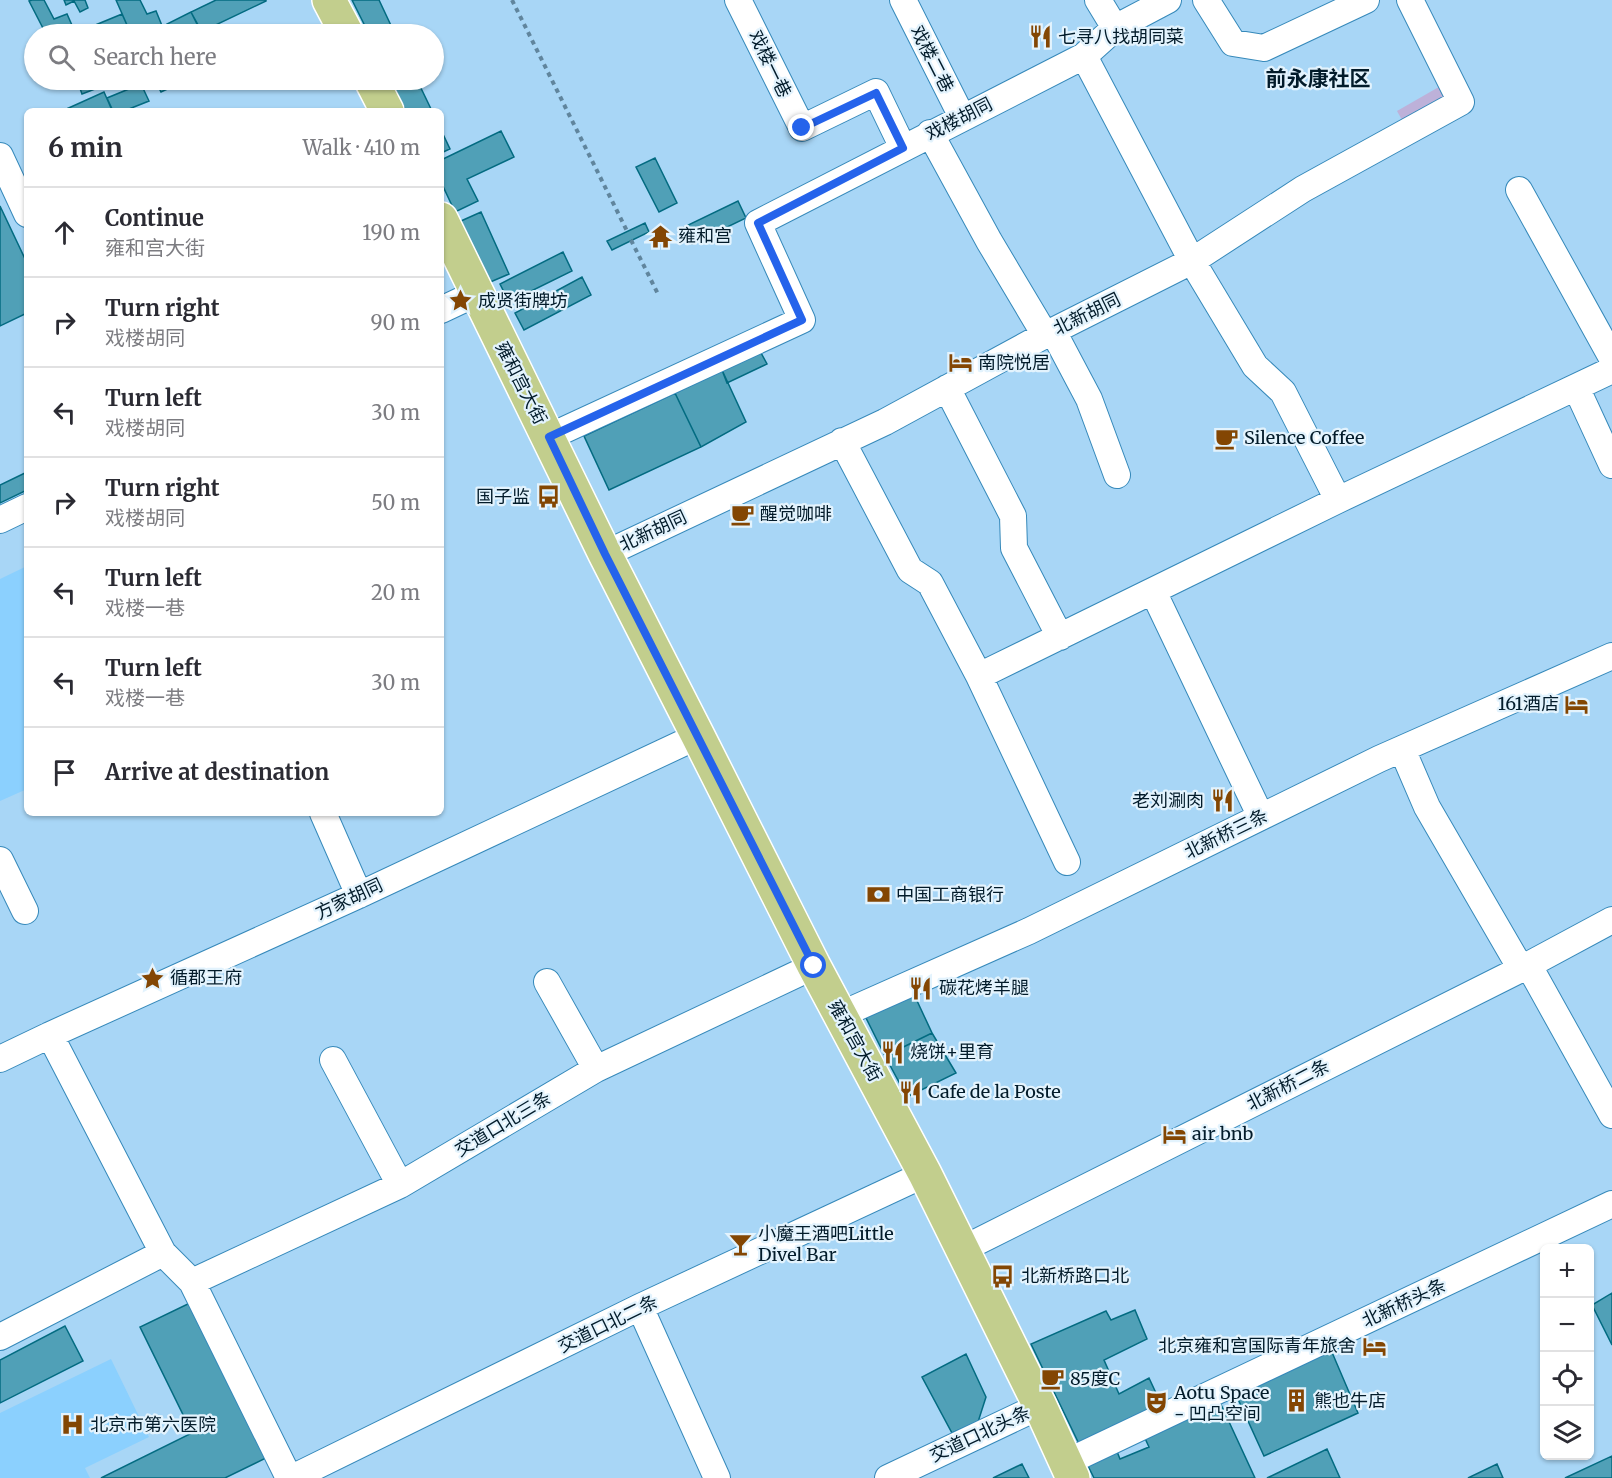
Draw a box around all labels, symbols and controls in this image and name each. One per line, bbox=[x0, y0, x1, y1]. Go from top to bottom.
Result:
street label: 戏楼二巷 bbox=[906, 21, 959, 96]
search box bbox=[24, 24, 444, 90]
restaurant icon: 七寻八找胡同菜 bbox=[1027, 24, 1053, 50]
place label: 七寻八找胡同菜 bbox=[1058, 25, 1184, 48]
street label: 戏楼一巷 bbox=[744, 26, 797, 101]
icon: search bbox=[45, 41, 78, 74]
text: Search here bbox=[93, 43, 216, 71]
district label: 前永康社区 bbox=[1266, 65, 1371, 92]
street label: 戏楼胡同 bbox=[921, 92, 996, 145]
route end bbox=[788, 114, 814, 140]
text: 6 min bbox=[48, 131, 123, 164]
text: Walk · 410 m bbox=[303, 135, 420, 160]
text: Continue bbox=[105, 204, 204, 232]
icon: ahead bbox=[48, 216, 81, 249]
text: 190 m bbox=[362, 220, 420, 245]
temple icon: 雍和宫 bbox=[647, 223, 673, 249]
place label: 雍和宫 bbox=[678, 224, 732, 247]
text: 雍和宫大街 bbox=[105, 235, 205, 260]
street label: 北新胡同 bbox=[1049, 287, 1124, 340]
place icon: 成贤街牌坊 bbox=[447, 288, 473, 314]
place label: 成贤街牌坊 bbox=[478, 289, 568, 312]
text: Turn right bbox=[105, 294, 219, 322]
icon: right bbox=[48, 306, 81, 339]
text: 90 m bbox=[370, 310, 420, 335]
text: 戏楼胡同 bbox=[105, 325, 185, 350]
street label: 雍和宫大街 bbox=[491, 337, 552, 428]
hotel icon: 南院悦居 bbox=[947, 350, 973, 376]
place label: 南院悦居 bbox=[978, 351, 1050, 374]
text: Turn left bbox=[105, 384, 202, 412]
icon: left bbox=[48, 396, 81, 429]
text: 30 m bbox=[371, 400, 420, 425]
text: 戏楼胡同 bbox=[105, 415, 185, 440]
cafe icon: Silence Coffee bbox=[1213, 425, 1239, 451]
place label: Silence Coffee bbox=[1244, 426, 1364, 449]
text: Turn right bbox=[105, 474, 219, 502]
bus stop icon: 国子监 bbox=[535, 484, 561, 510]
place label: 国子监 bbox=[476, 485, 530, 508]
icon: right bbox=[48, 486, 81, 519]
text: 50 m bbox=[371, 490, 420, 515]
cafe icon: 醒觉咖啡 bbox=[729, 501, 755, 527]
place label: 醒觉咖啡 bbox=[760, 502, 832, 525]
text: 戏楼胡同 bbox=[105, 505, 185, 530]
street label: 北新胡同 bbox=[615, 505, 690, 556]
text: Turn left bbox=[105, 564, 202, 592]
icon: left bbox=[48, 576, 81, 609]
text: 20 m bbox=[371, 580, 420, 605]
text: 戏楼一巷 bbox=[105, 595, 185, 620]
text: Turn left bbox=[105, 654, 202, 682]
icon: left bbox=[48, 666, 81, 699]
text: 30 m bbox=[371, 670, 420, 695]
text: 戏楼一巷 bbox=[105, 685, 185, 710]
hotel icon: 161酒店 bbox=[1564, 691, 1590, 717]
place label: 161酒店 bbox=[1498, 692, 1559, 715]
icon: arrive bbox=[48, 756, 81, 789]
text: Arrive at destination bbox=[105, 758, 329, 786]
restaurant icon: 老刘涮肉 bbox=[1209, 788, 1235, 814]
place label: 老刘涮肉 bbox=[1132, 789, 1204, 812]
street label: 北新桥三条 bbox=[1180, 803, 1271, 864]
street label: 方家胡同 bbox=[311, 873, 386, 924]
bank icon: 中国工商银行 bbox=[865, 882, 891, 908]
place label: 中国工商银行 bbox=[896, 883, 1004, 906]
route start bbox=[800, 952, 826, 978]
place icon: 循郡王府 bbox=[139, 965, 165, 991]
place label: 循郡王府 bbox=[170, 966, 242, 989]
restaurant icon: 碳花烤羊腿 bbox=[908, 975, 934, 1001]
place label: 碳花烤羊腿 bbox=[939, 976, 1029, 999]
street label: 雍和宫大街 bbox=[824, 996, 887, 1086]
restaurant icon: 烧饼+里育 bbox=[879, 1039, 905, 1065]
place label: 烧饼+里育 bbox=[910, 1040, 994, 1063]
street label: 北新桥二条 bbox=[1242, 1054, 1333, 1115]
restaurant icon: Cafe de la Poste bbox=[897, 1079, 923, 1105]
place label: Cafe de la Poste bbox=[928, 1080, 1061, 1103]
street label: 交道口北三条 bbox=[451, 1086, 555, 1161]
hotel icon: air bnb bbox=[1161, 1121, 1187, 1147]
place label: air bnb bbox=[1192, 1122, 1253, 1145]
place label: 小魔王酒吧Little Divel Bar bbox=[758, 1222, 894, 1266]
bar icon: 小魔王酒吧Little Divel Bar bbox=[727, 1231, 753, 1257]
map controls bbox=[1540, 1244, 1594, 1460]
button: + bbox=[1540, 1244, 1594, 1298]
bus stop icon: 北新桥路口北 bbox=[990, 1263, 1016, 1289]
place label: 北新桥路口北 bbox=[1021, 1264, 1129, 1287]
street label: 北新桥头条 bbox=[1358, 1273, 1449, 1332]
street label: 交道口北二条 bbox=[554, 1290, 661, 1358]
button: − bbox=[1540, 1298, 1594, 1352]
hotel icon: 北京雍和宫国际青年旅舍 bbox=[1361, 1333, 1387, 1359]
place label: 北京雍和宫国际青年旅舍 bbox=[1158, 1334, 1356, 1357]
button: locate bbox=[1540, 1352, 1594, 1406]
cafe icon: 85度C bbox=[1039, 1366, 1065, 1392]
place label: 85度C bbox=[1070, 1367, 1120, 1390]
place label: Aotu Space - 凹凸空间 bbox=[1173, 1381, 1270, 1425]
building icon: 熊也牛店 bbox=[1283, 1388, 1309, 1414]
place label: 熊也牛店 bbox=[1314, 1389, 1386, 1412]
theatre icon: Aotu Space - 凹凸空间 bbox=[1143, 1390, 1169, 1416]
street label: 交道口北头条 bbox=[926, 1400, 1034, 1467]
button: layers bbox=[1540, 1406, 1594, 1460]
hospital icon: 北京市第六医院 bbox=[59, 1412, 85, 1438]
place label: 北京市第六医院 bbox=[90, 1413, 216, 1436]

